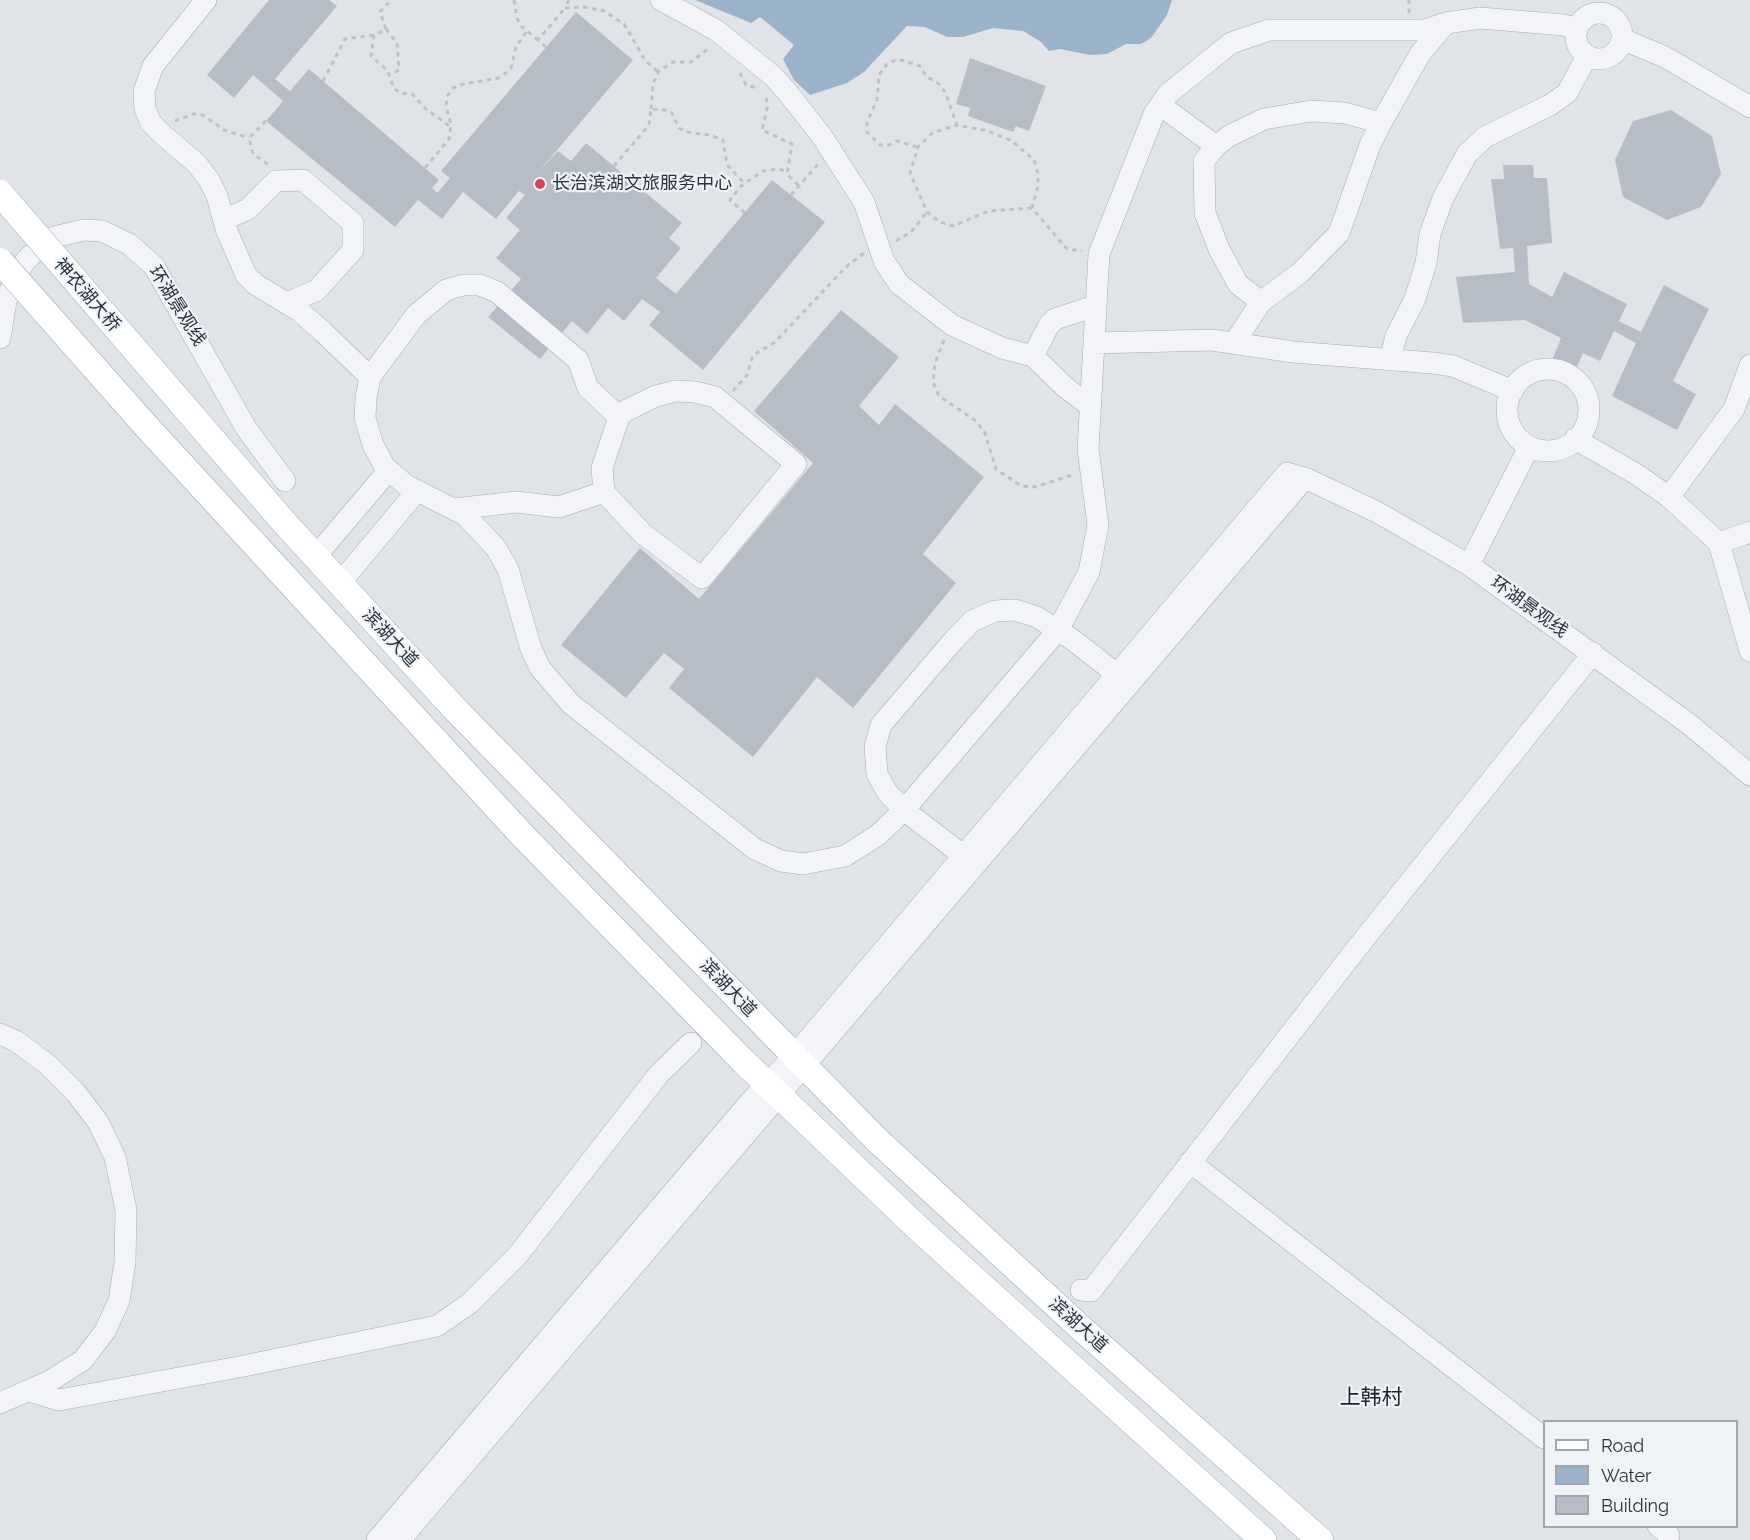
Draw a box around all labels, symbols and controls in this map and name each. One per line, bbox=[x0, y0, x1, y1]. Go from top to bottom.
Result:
place label: 长治滨湖文旅服务中心 bbox=[552, 173, 732, 195]
marker: 长治滨湖文旅服务中心 bbox=[533, 177, 547, 191]
street label: 神农湖大桥 bbox=[49, 254, 125, 336]
street label: 环湖景观线 bbox=[144, 262, 210, 350]
street label: 环湖景观线 bbox=[1486, 572, 1572, 642]
street label: 滨湖大道 bbox=[358, 604, 422, 672]
street label: 滨湖大道 bbox=[695, 955, 761, 1021]
street label: 滨湖大道 bbox=[1044, 1293, 1112, 1357]
district label: 上韩村 bbox=[1340, 1385, 1402, 1411]
legend bbox=[1543, 1420, 1738, 1528]
text: Road bbox=[1601, 1435, 1644, 1456]
text: Water bbox=[1601, 1465, 1651, 1486]
text: Building bbox=[1601, 1495, 1669, 1516]

